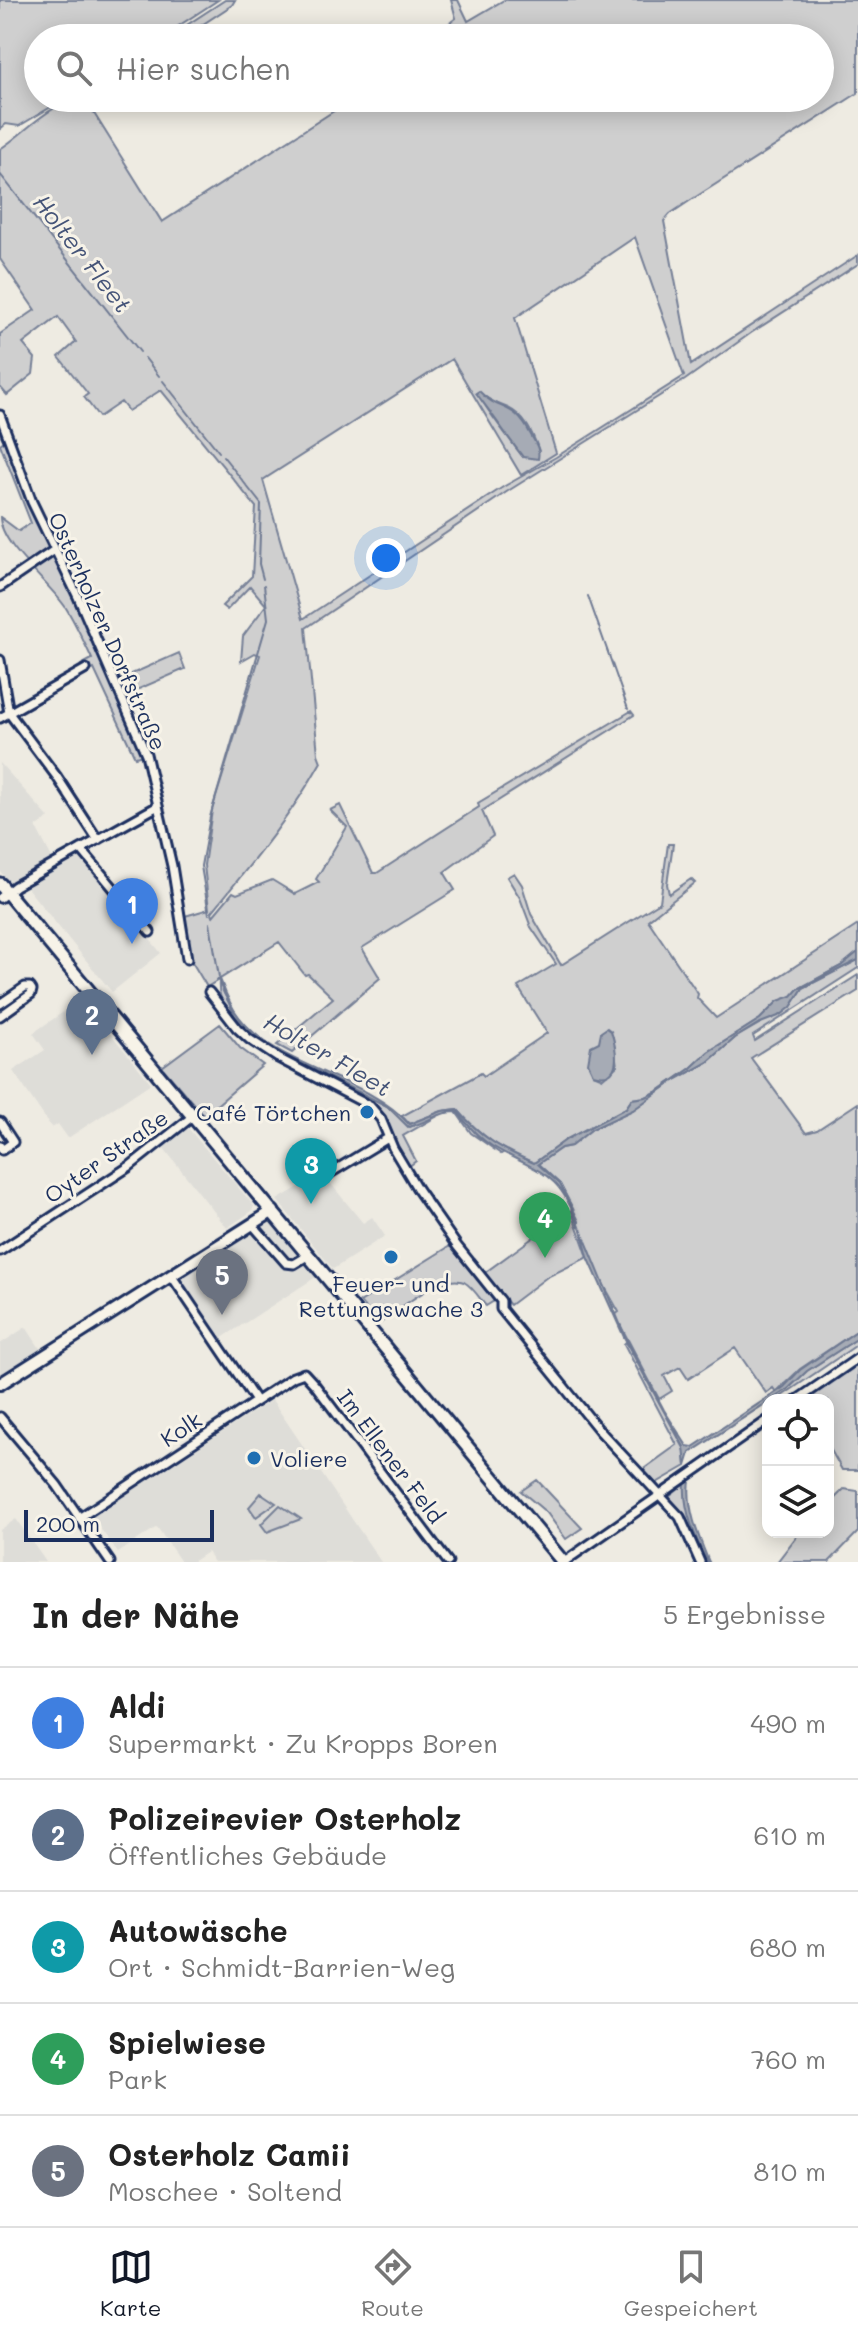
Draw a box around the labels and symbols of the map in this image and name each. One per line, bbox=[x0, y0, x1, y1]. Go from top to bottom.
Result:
water label: Holter Fleet bbox=[27, 187, 139, 319]
street label: Osterholzer Dorfstraße bbox=[42, 507, 174, 755]
your location bbox=[366, 538, 406, 578]
pin: 1 bbox=[106, 878, 158, 944]
pin: 2 bbox=[66, 989, 118, 1055]
water label: Holter Fleet bbox=[259, 1005, 397, 1103]
place label: Café Törtchen bbox=[196, 1098, 351, 1127]
street label: Oyter Straße bbox=[38, 1103, 174, 1209]
marker: Café Törtchen bbox=[358, 1103, 376, 1121]
pin: 3 bbox=[285, 1138, 337, 1204]
pin: 4 bbox=[519, 1192, 571, 1258]
marker: Feuer- und Rettungswache 3 bbox=[382, 1248, 400, 1266]
pin: 5 bbox=[196, 1249, 248, 1315]
place label: Feuer- und Rettungswache 3 bbox=[299, 1269, 483, 1323]
street label: Im Ellener Feld bbox=[331, 1383, 451, 1529]
street label: Kolk bbox=[155, 1405, 207, 1453]
place label: Voliere bbox=[270, 1444, 348, 1473]
marker: Voliere bbox=[245, 1449, 263, 1467]
scale bar bbox=[24, 1506, 214, 1542]

